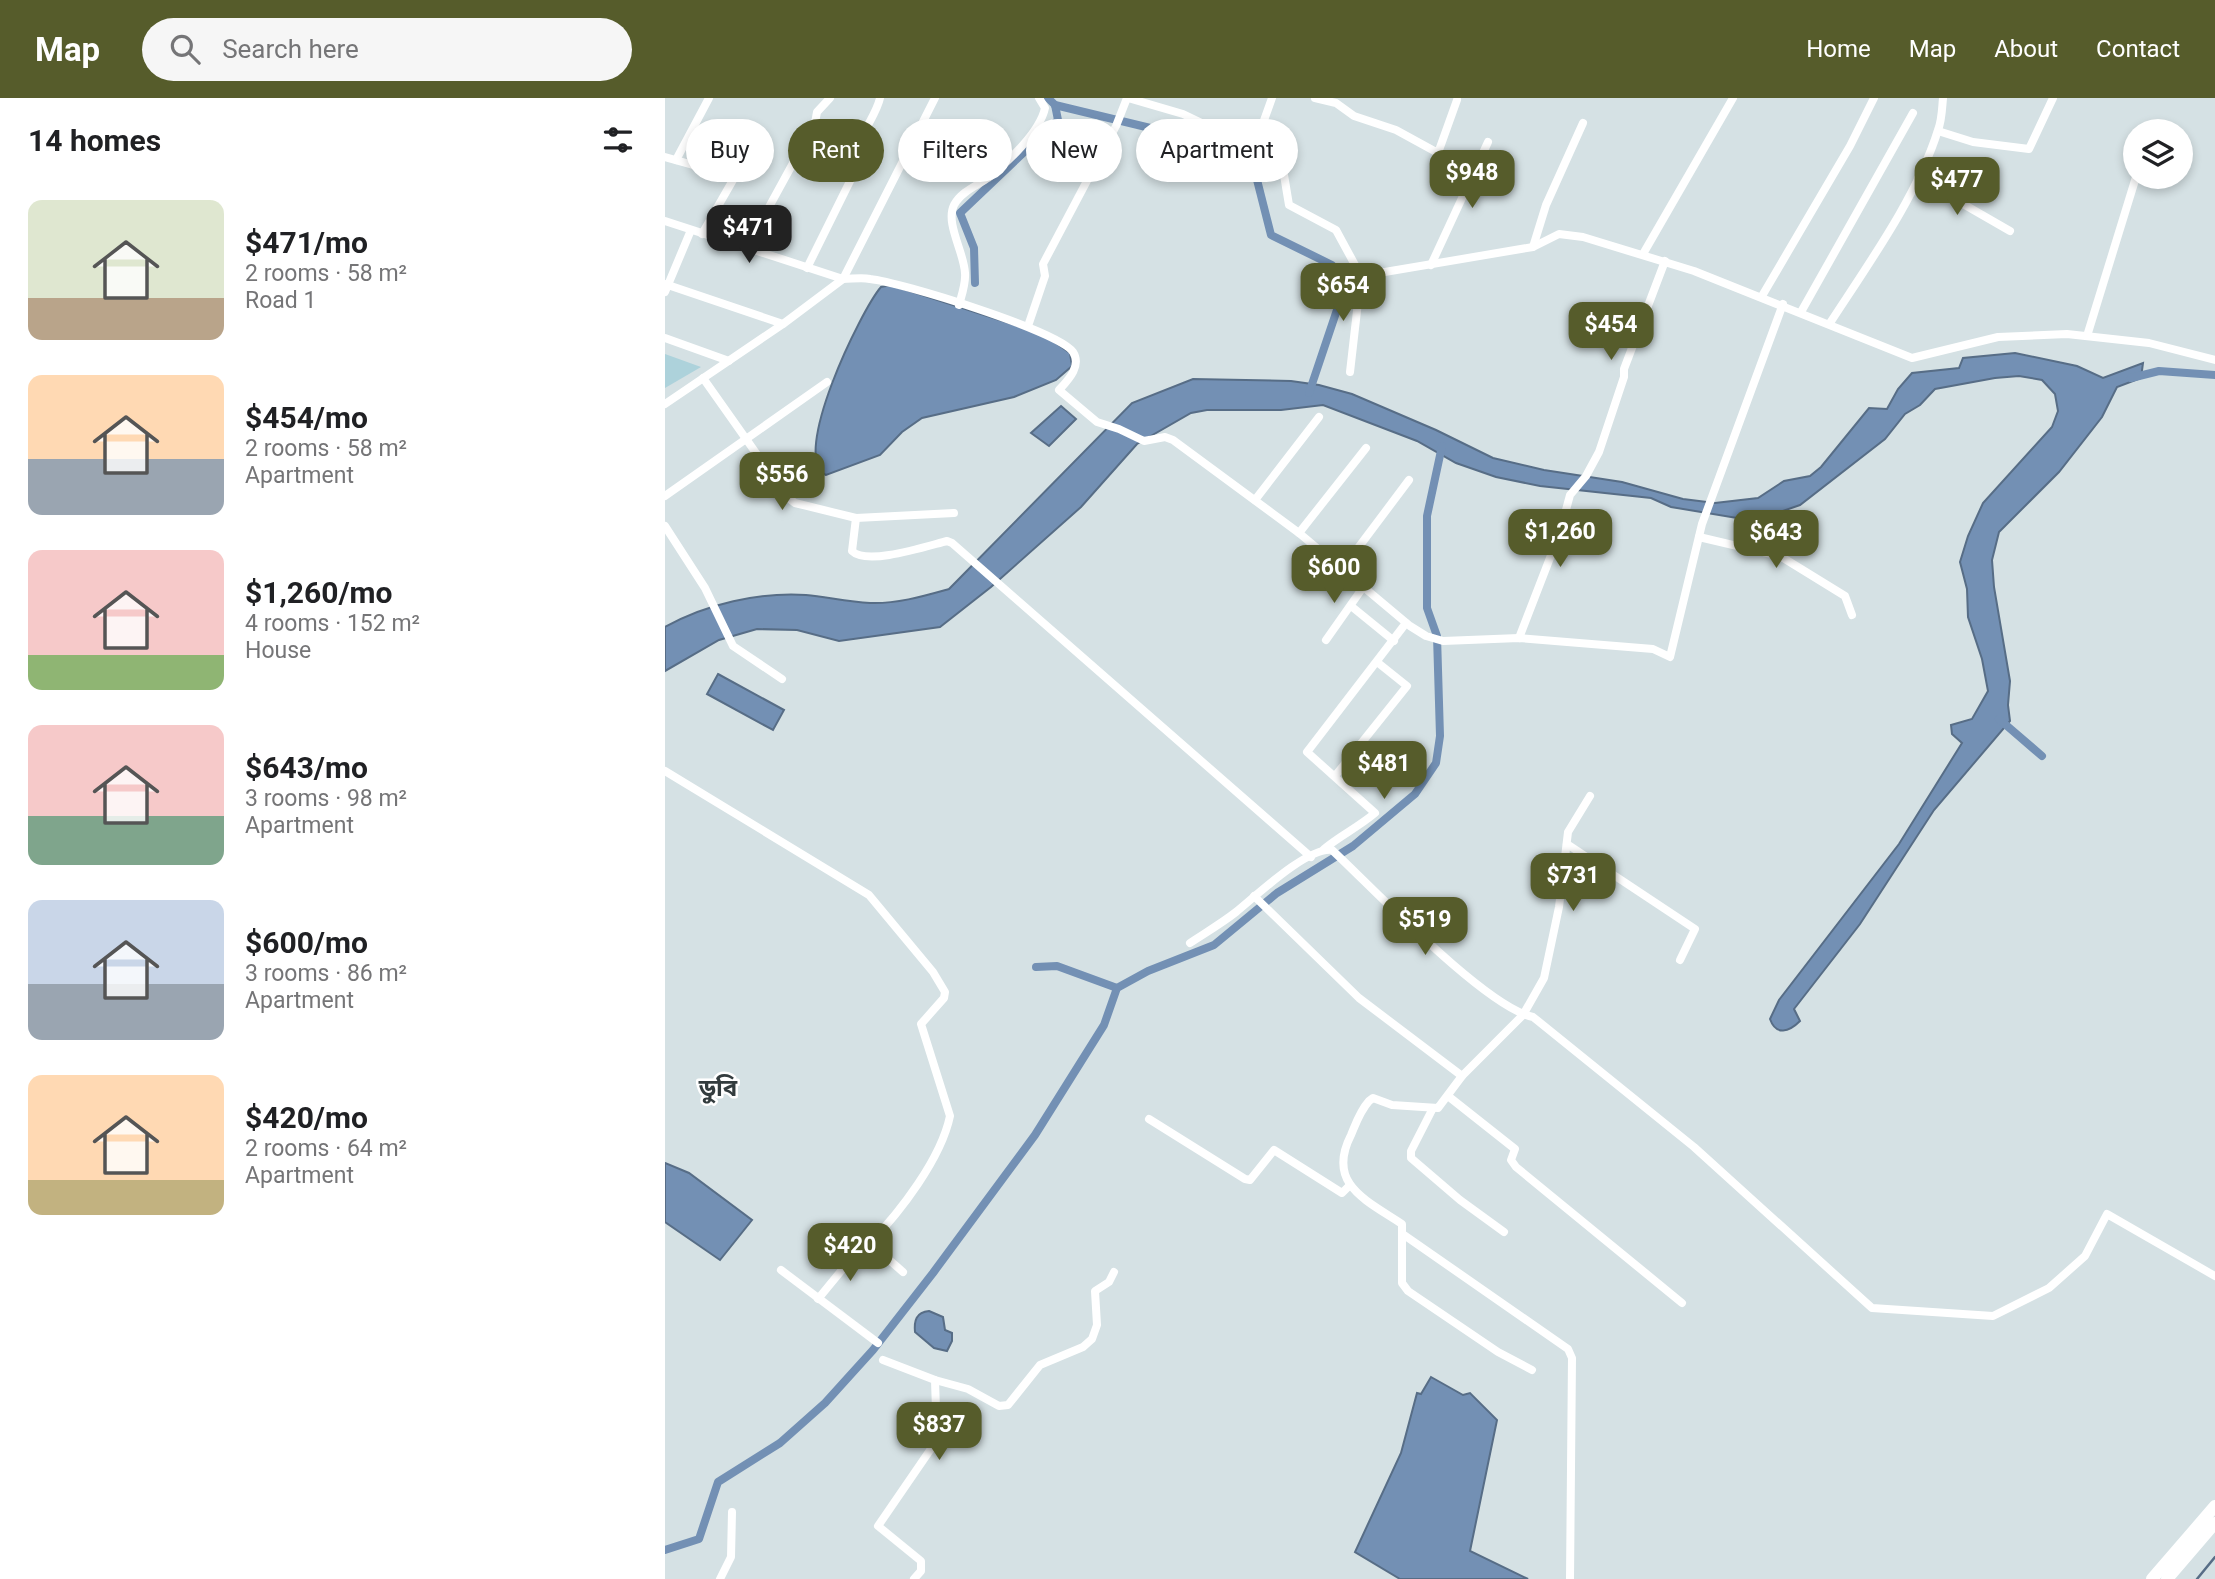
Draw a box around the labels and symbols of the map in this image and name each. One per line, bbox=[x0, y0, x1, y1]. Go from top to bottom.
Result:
pin: $948 bbox=[1431, 150, 1513, 210]
pin: $477 bbox=[1916, 158, 1998, 217]
pin: $471 bbox=[708, 206, 790, 265]
pin: $654 bbox=[1302, 264, 1384, 323]
pin: $454 bbox=[1570, 302, 1652, 362]
pin: $556 bbox=[741, 452, 823, 512]
pin: $1,260 bbox=[1503, 510, 1617, 569]
pin: $643 bbox=[1735, 510, 1817, 570]
pin: $600 bbox=[1293, 546, 1375, 605]
pin: $481 bbox=[1343, 742, 1425, 801]
pin: $731 bbox=[1532, 854, 1614, 913]
pin: $519 bbox=[1384, 898, 1466, 957]
district label: ডুবি bbox=[698, 1074, 738, 1104]
pin: $420 bbox=[809, 1224, 891, 1283]
pin: $837 bbox=[898, 1402, 980, 1462]

